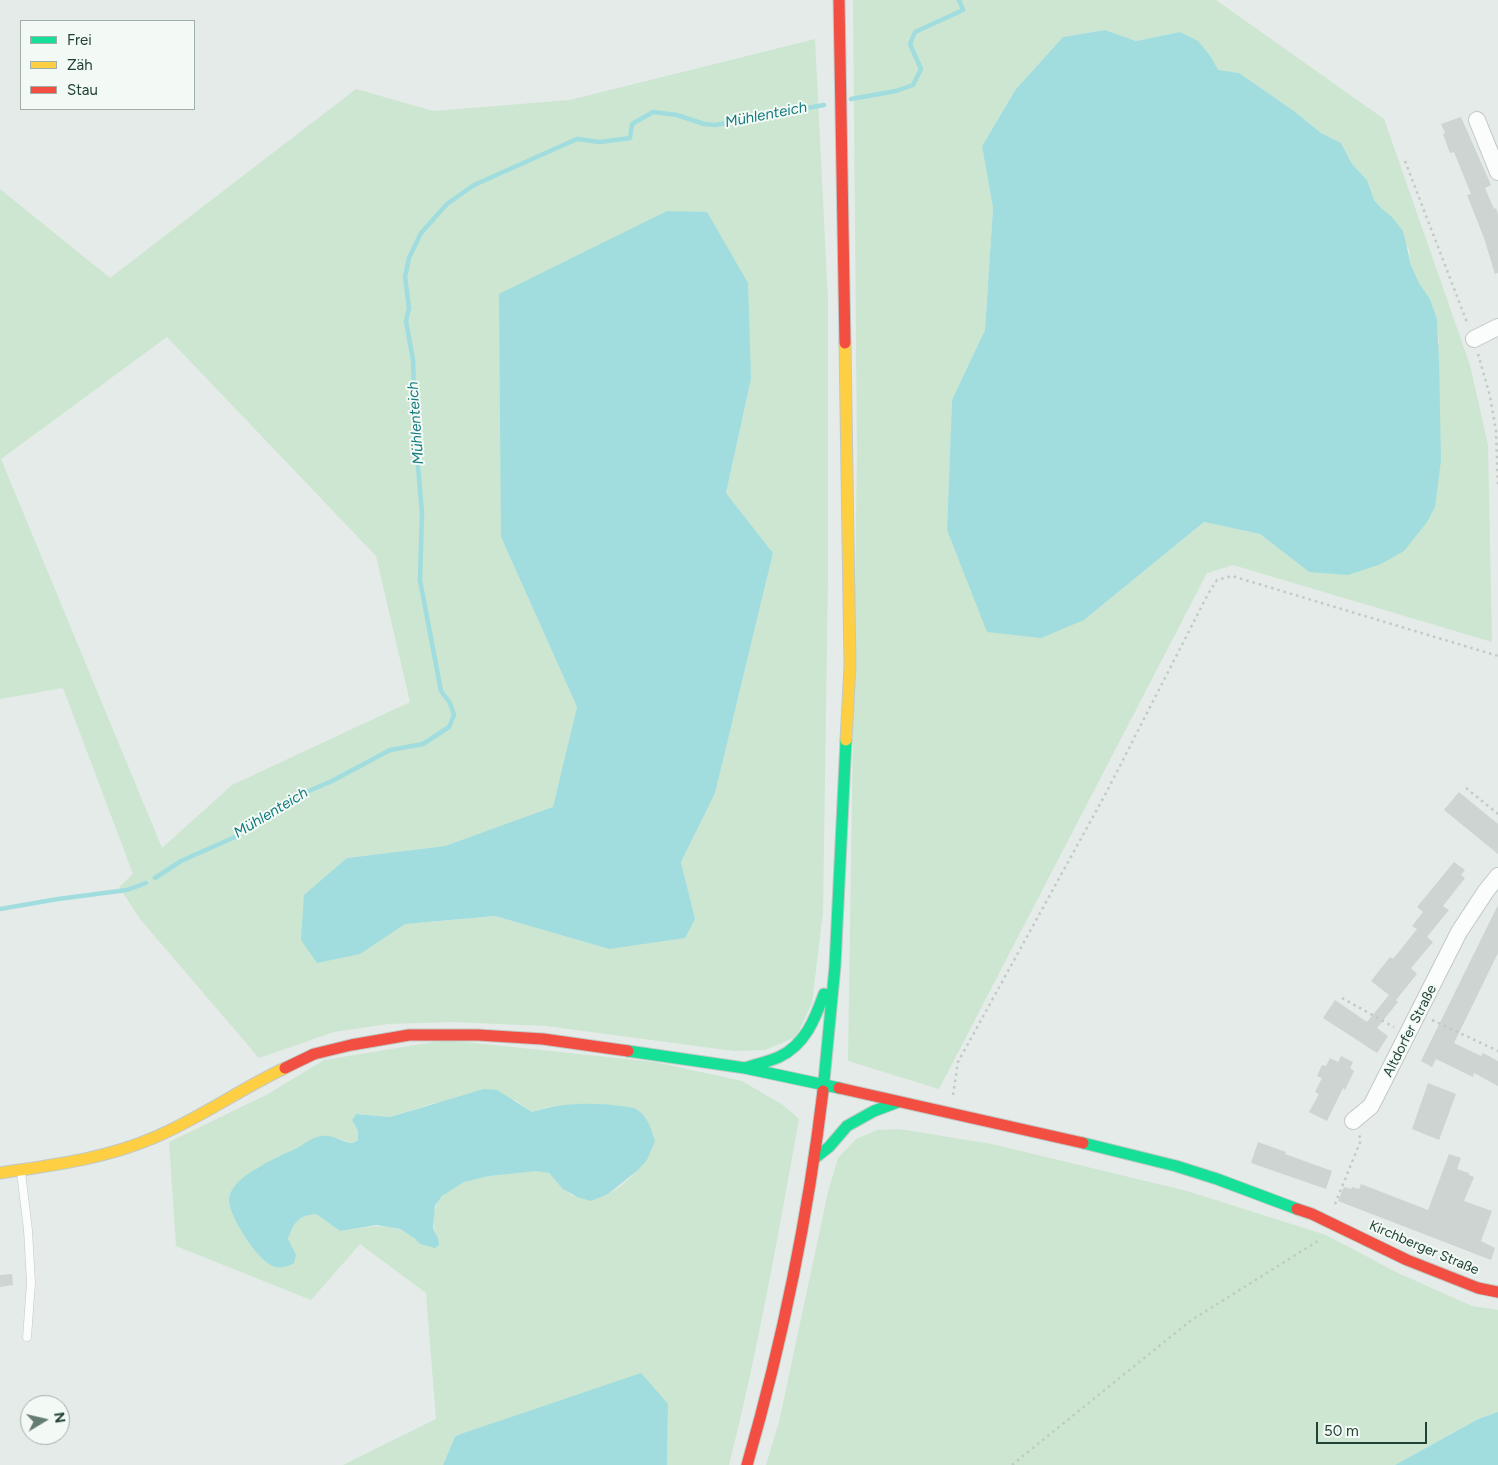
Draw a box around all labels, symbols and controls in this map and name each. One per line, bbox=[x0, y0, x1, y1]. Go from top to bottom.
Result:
legend bbox=[20, 20, 195, 110]
text: Frei bbox=[67, 31, 92, 49]
text: Zäh bbox=[67, 56, 93, 74]
text: Stau bbox=[67, 81, 98, 99]
water label: Mühlenteich bbox=[723, 98, 809, 132]
water label: Mühlenteich bbox=[404, 381, 428, 465]
water label: Mühlenteich bbox=[231, 784, 311, 842]
street label: Altdorfer Straße bbox=[1380, 982, 1440, 1080]
street label: Kirchberger Straße bbox=[1366, 1217, 1482, 1279]
north arrow bbox=[20, 1395, 70, 1445]
text: N bbox=[50, 1411, 69, 1424]
scale bar bbox=[1318, 1412, 1429, 1444]
text: 50 m bbox=[1324, 1422, 1359, 1440]

